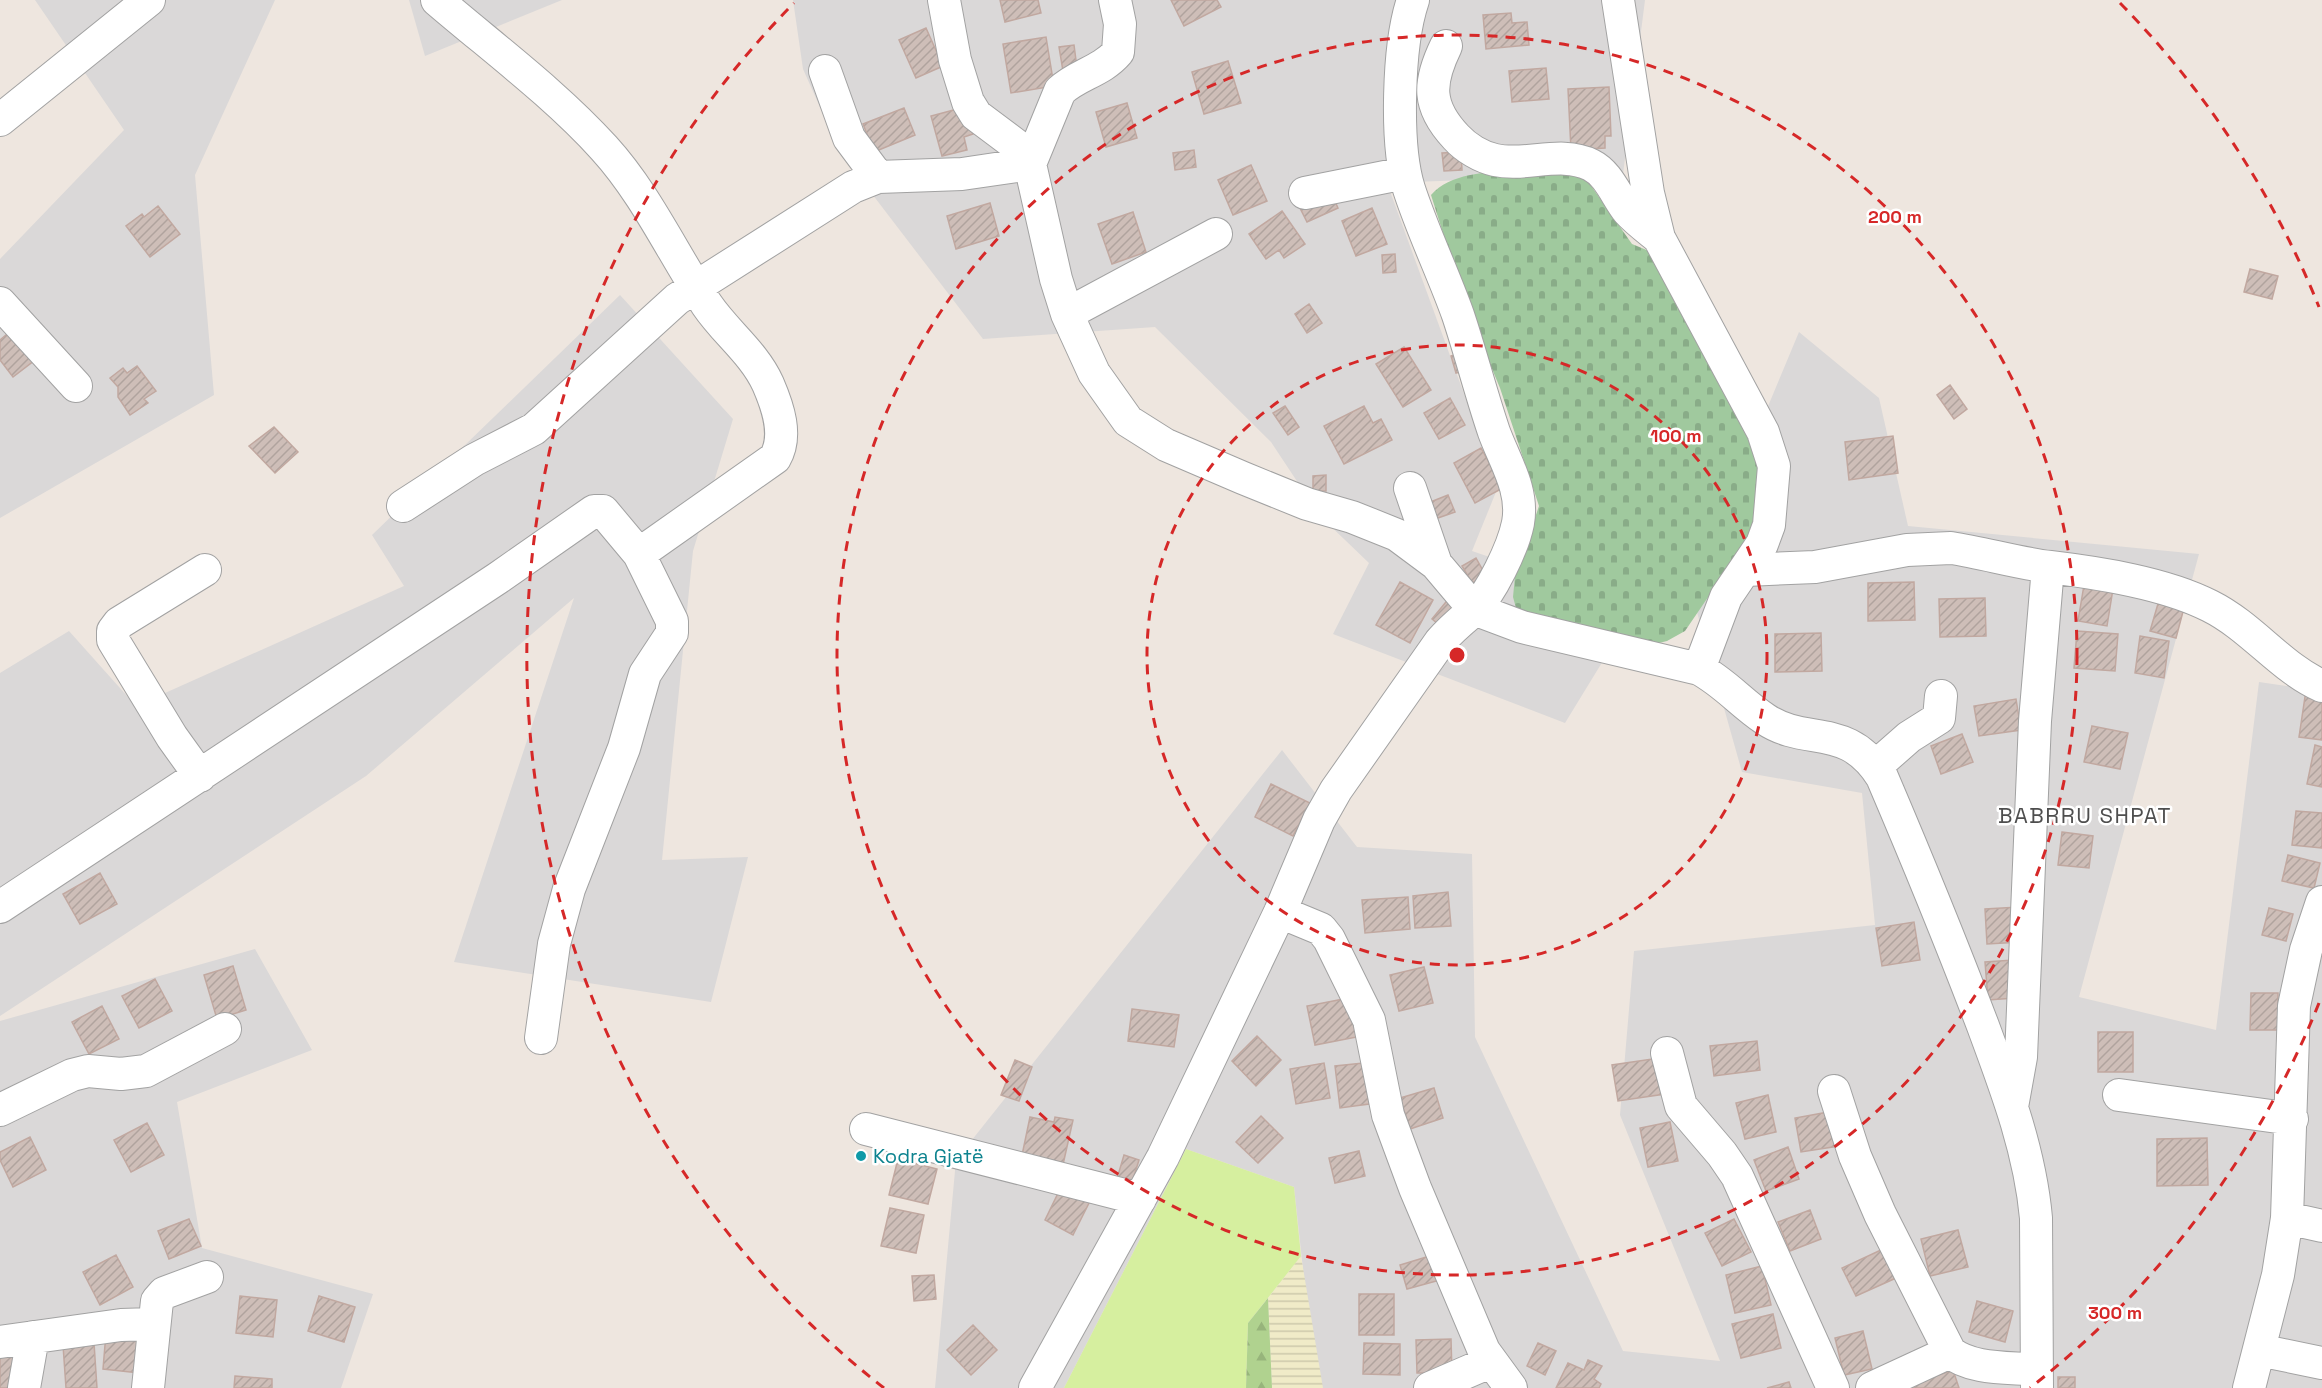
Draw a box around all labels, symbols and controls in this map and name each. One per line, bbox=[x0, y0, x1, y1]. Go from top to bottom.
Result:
text: 200 m bbox=[1868, 205, 1922, 228]
text: 100 m bbox=[1650, 424, 1702, 447]
centre of rings bbox=[1447, 645, 1467, 665]
district label: BABRRU SHPAT bbox=[1998, 801, 2172, 829]
place label: Kodra Gjatë bbox=[873, 1143, 984, 1169]
marker: Kodra Gjatë bbox=[854, 1149, 868, 1163]
text: 300 m bbox=[2088, 1301, 2142, 1324]

